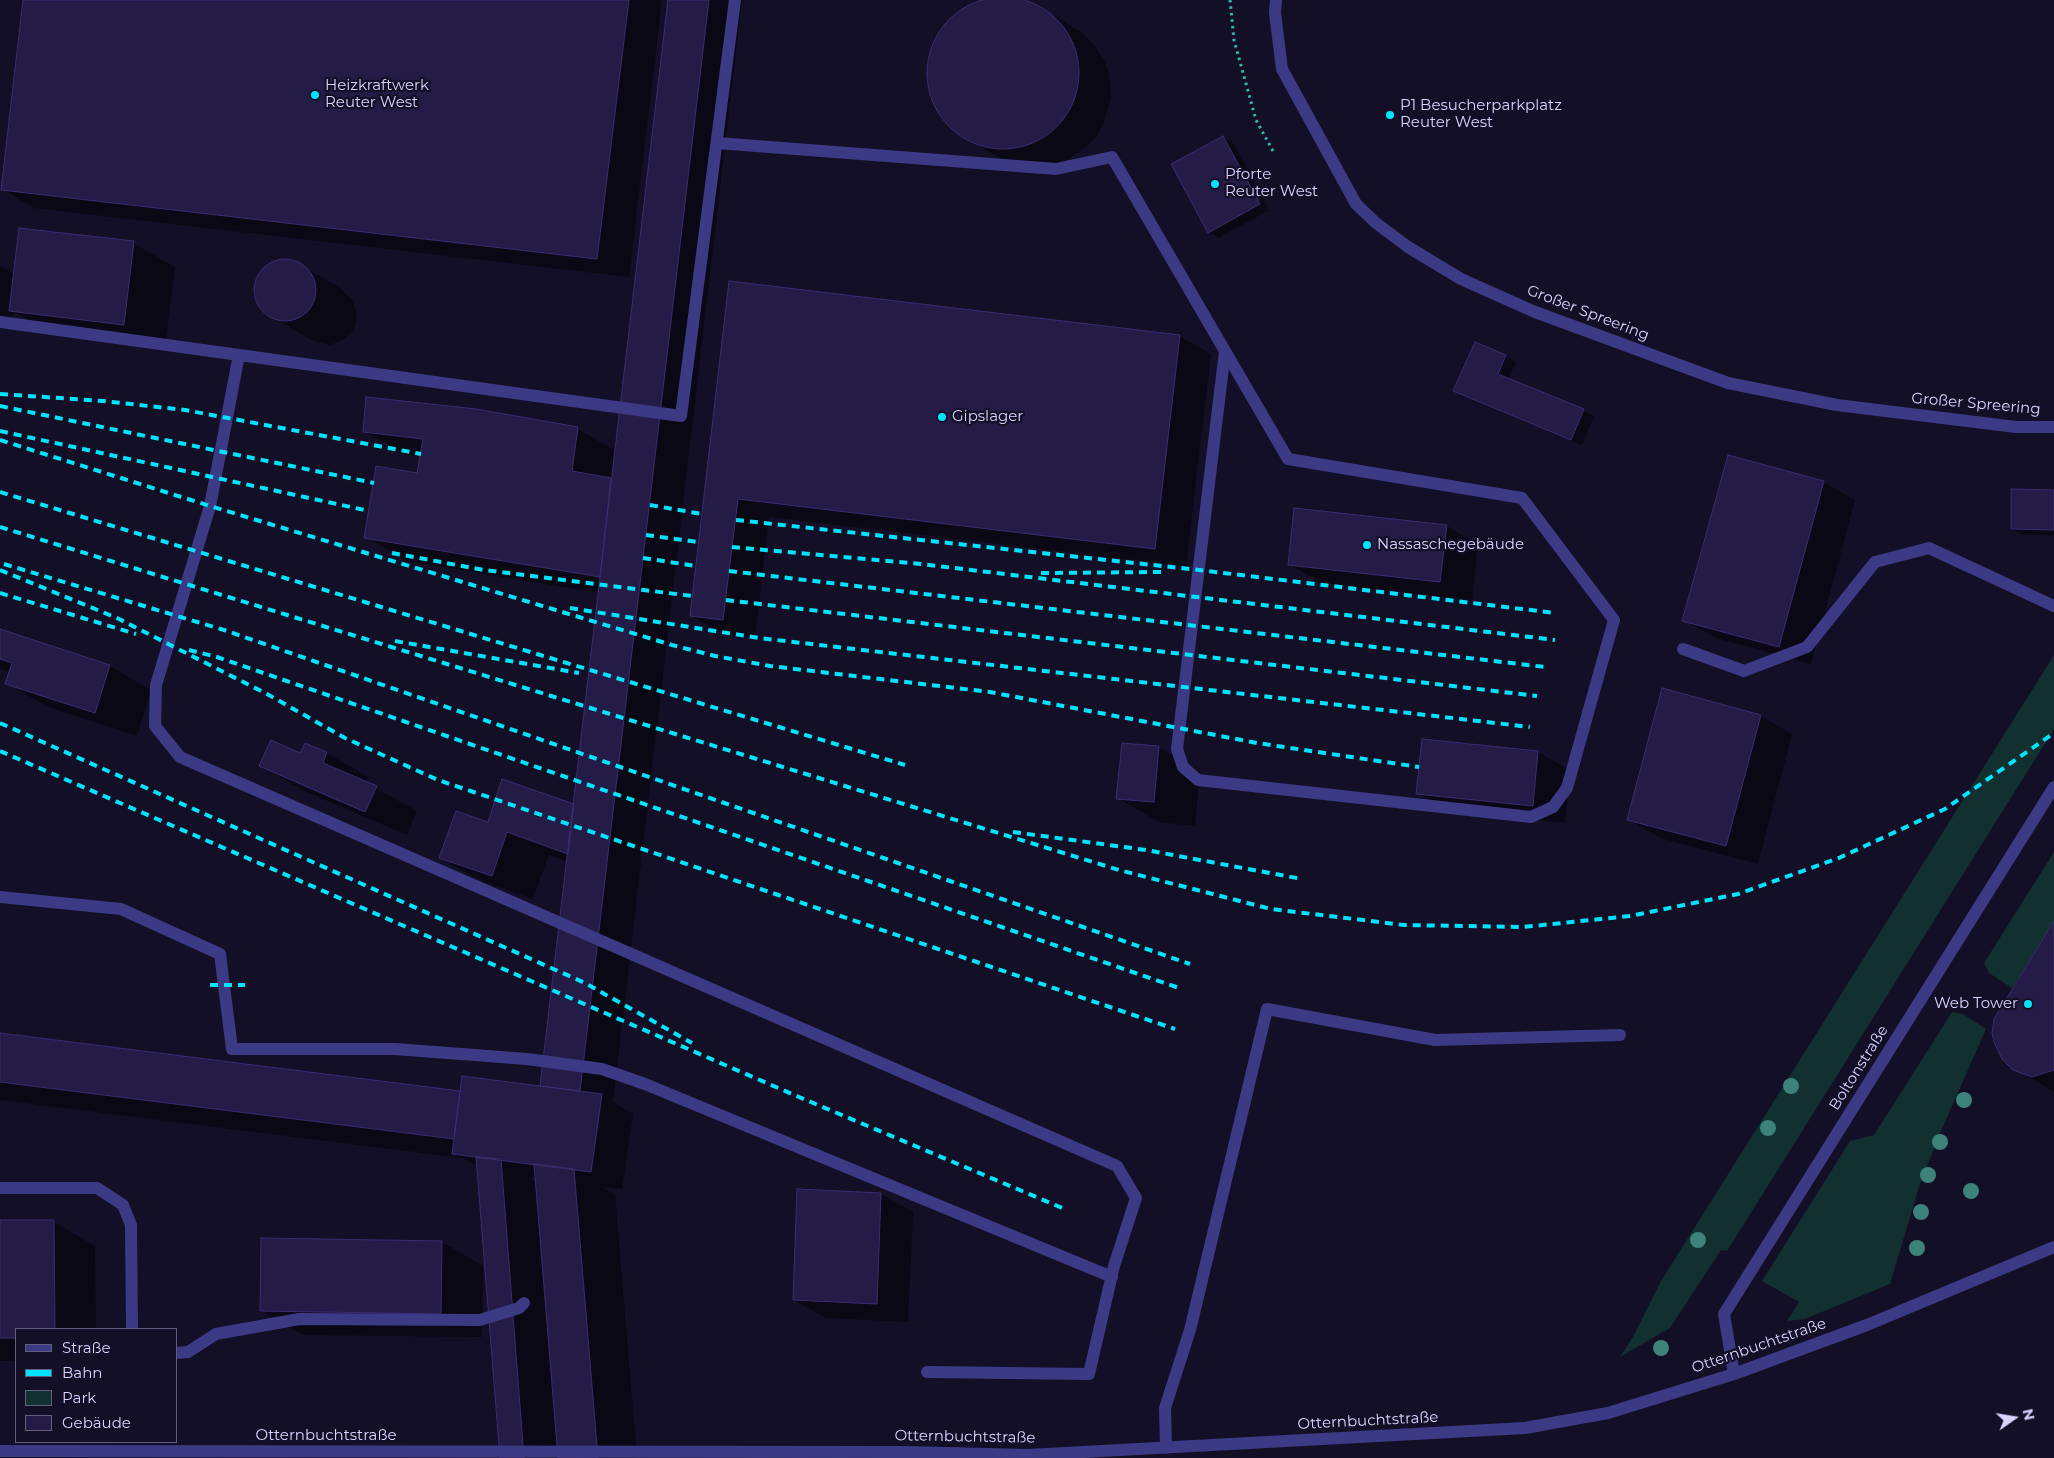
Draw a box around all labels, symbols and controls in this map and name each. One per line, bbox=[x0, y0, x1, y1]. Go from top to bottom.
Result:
place label: Heizkraftwerk Reuter West bbox=[325, 77, 429, 112]
marker: Heizkraftwerk Reuter West bbox=[309, 89, 321, 101]
place label: P1 Besucherparkplatz Reuter West bbox=[1400, 97, 1562, 132]
marker: P1 Besucherparkplatz Reuter West bbox=[1384, 109, 1396, 121]
place label: Pforte Reuter West bbox=[1225, 166, 1318, 201]
marker: Pforte Reuter West bbox=[1209, 178, 1221, 190]
street label: Großer Spreering bbox=[1524, 281, 1652, 345]
street label: Großer Spreering bbox=[1911, 389, 2041, 419]
place label: Gipslager bbox=[952, 408, 1023, 426]
marker: Gipslager bbox=[936, 411, 948, 423]
place label: Nassaschegebäude bbox=[1377, 536, 1524, 554]
marker: Nassaschegebäude bbox=[1361, 539, 1373, 551]
place label: Web Tower bbox=[1934, 995, 2018, 1013]
marker: Web Tower bbox=[2022, 998, 2034, 1010]
street label: Boltonstraße bbox=[1826, 1022, 1892, 1114]
street label: Otternbuchtstraße bbox=[1689, 1315, 1829, 1377]
legend bbox=[15, 1328, 178, 1443]
text: Straße bbox=[62, 1338, 111, 1357]
text: Bahn bbox=[62, 1363, 102, 1382]
text: Park bbox=[62, 1388, 96, 1407]
north arrow bbox=[1989, 1393, 2039, 1443]
text: N bbox=[2019, 1407, 2039, 1422]
street label: Otternbuchtstraße bbox=[1297, 1408, 1439, 1434]
text: Gebäude bbox=[62, 1413, 131, 1432]
street label: Otternbuchtstraße bbox=[255, 1427, 397, 1445]
street label: Otternbuchtstraße bbox=[894, 1427, 1036, 1447]

